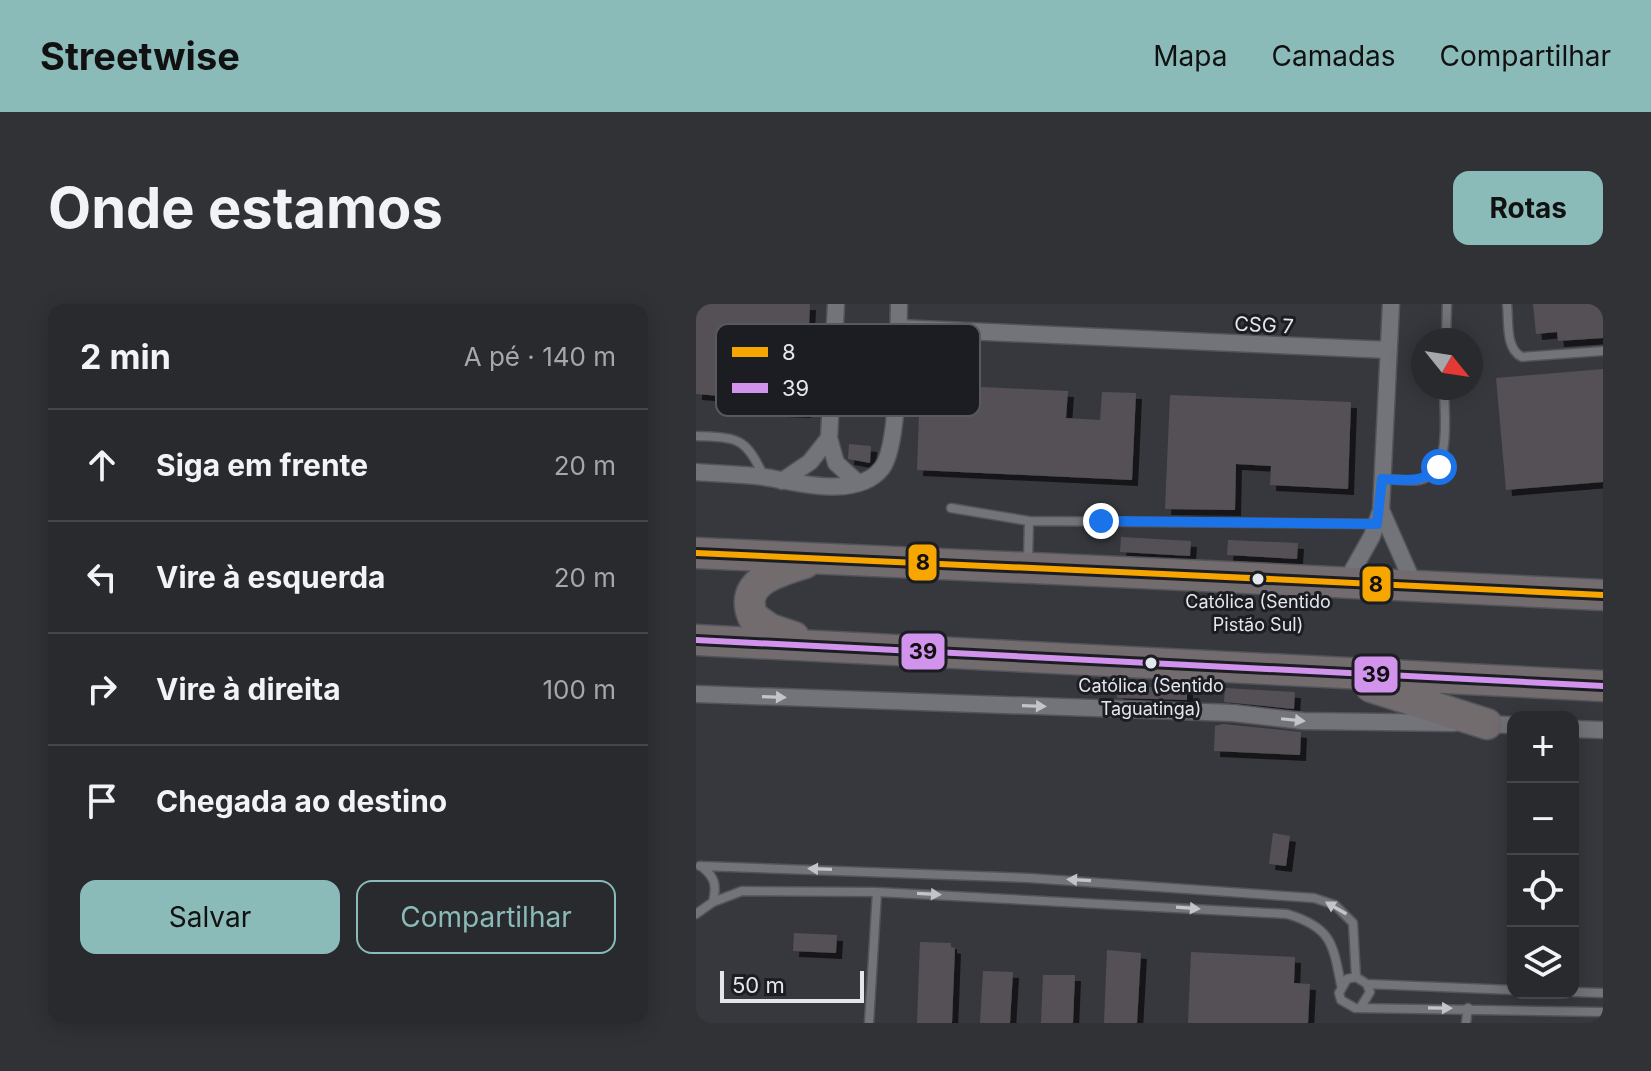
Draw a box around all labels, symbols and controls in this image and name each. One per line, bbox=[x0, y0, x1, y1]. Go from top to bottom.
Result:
text: Streetwise bbox=[40, 33, 240, 79]
text: Mapa bbox=[1153, 39, 1227, 73]
text: Camadas bbox=[1271, 39, 1396, 73]
text: Compartilhar bbox=[1440, 39, 1611, 73]
button: Rotas bbox=[1453, 171, 1603, 245]
text: Onde estamos bbox=[48, 174, 443, 242]
street label: CSG 7 bbox=[1234, 311, 1294, 339]
legend bbox=[716, 324, 980, 416]
north arrow bbox=[1411, 328, 1483, 400]
text: 2 min bbox=[80, 336, 171, 377]
text: 8 bbox=[782, 339, 796, 365]
text: A pé · 140 m bbox=[464, 341, 616, 372]
text: 39 bbox=[782, 375, 809, 401]
icon: ahead bbox=[80, 443, 124, 487]
text: Siga em frente bbox=[156, 447, 368, 483]
route start bbox=[1421, 449, 1457, 485]
text: 20 m bbox=[554, 450, 616, 481]
route end bbox=[1083, 503, 1119, 539]
line badge: 8 bbox=[907, 543, 938, 582]
text: 8 bbox=[916, 549, 930, 575]
icon: left bbox=[80, 555, 124, 599]
text: Vire à esquerda bbox=[156, 559, 385, 595]
text: 20 m bbox=[554, 562, 616, 593]
line badge: 8 bbox=[1361, 565, 1392, 603]
marker: Católica (Sentido Pistão Sul) bbox=[1250, 571, 1266, 587]
text: 8 bbox=[1369, 571, 1383, 597]
place label: Católica (Sentido Pistão Sul) bbox=[1185, 591, 1331, 635]
line badge: 39 bbox=[900, 632, 946, 671]
text: 39 bbox=[909, 638, 937, 664]
marker: Católica (Sentido Taguatinga) bbox=[1143, 655, 1159, 671]
line badge: 39 bbox=[1353, 655, 1399, 694]
text: 39 bbox=[1362, 661, 1390, 687]
icon: right bbox=[80, 667, 124, 711]
text: Vire à direita bbox=[156, 671, 341, 707]
text: 100 m bbox=[543, 674, 616, 705]
place label: Católica (Sentido Taguatinga) bbox=[1078, 675, 1224, 719]
one-way arrow bbox=[762, 690, 787, 703]
one-way arrow bbox=[1022, 699, 1047, 712]
map controls bbox=[1507, 711, 1579, 999]
button: + bbox=[1507, 711, 1579, 783]
one-way arrow bbox=[1281, 713, 1306, 726]
icon: arrive bbox=[80, 779, 124, 823]
text: Chegada ao destino bbox=[156, 783, 447, 819]
button: − bbox=[1507, 783, 1579, 855]
button: locate bbox=[1507, 855, 1579, 927]
one-way arrow bbox=[807, 863, 832, 876]
one-way arrow bbox=[1066, 874, 1091, 887]
button: Salvar bbox=[80, 880, 340, 954]
button: Compartilhar bbox=[356, 880, 616, 954]
one-way arrow bbox=[917, 888, 942, 901]
one-way arrow bbox=[1325, 901, 1347, 915]
one-way arrow bbox=[1176, 902, 1201, 915]
button: layers bbox=[1507, 927, 1579, 999]
scale bar bbox=[720, 967, 864, 1003]
text: 50 m bbox=[732, 972, 785, 998]
one-way arrow bbox=[1428, 1001, 1453, 1014]

